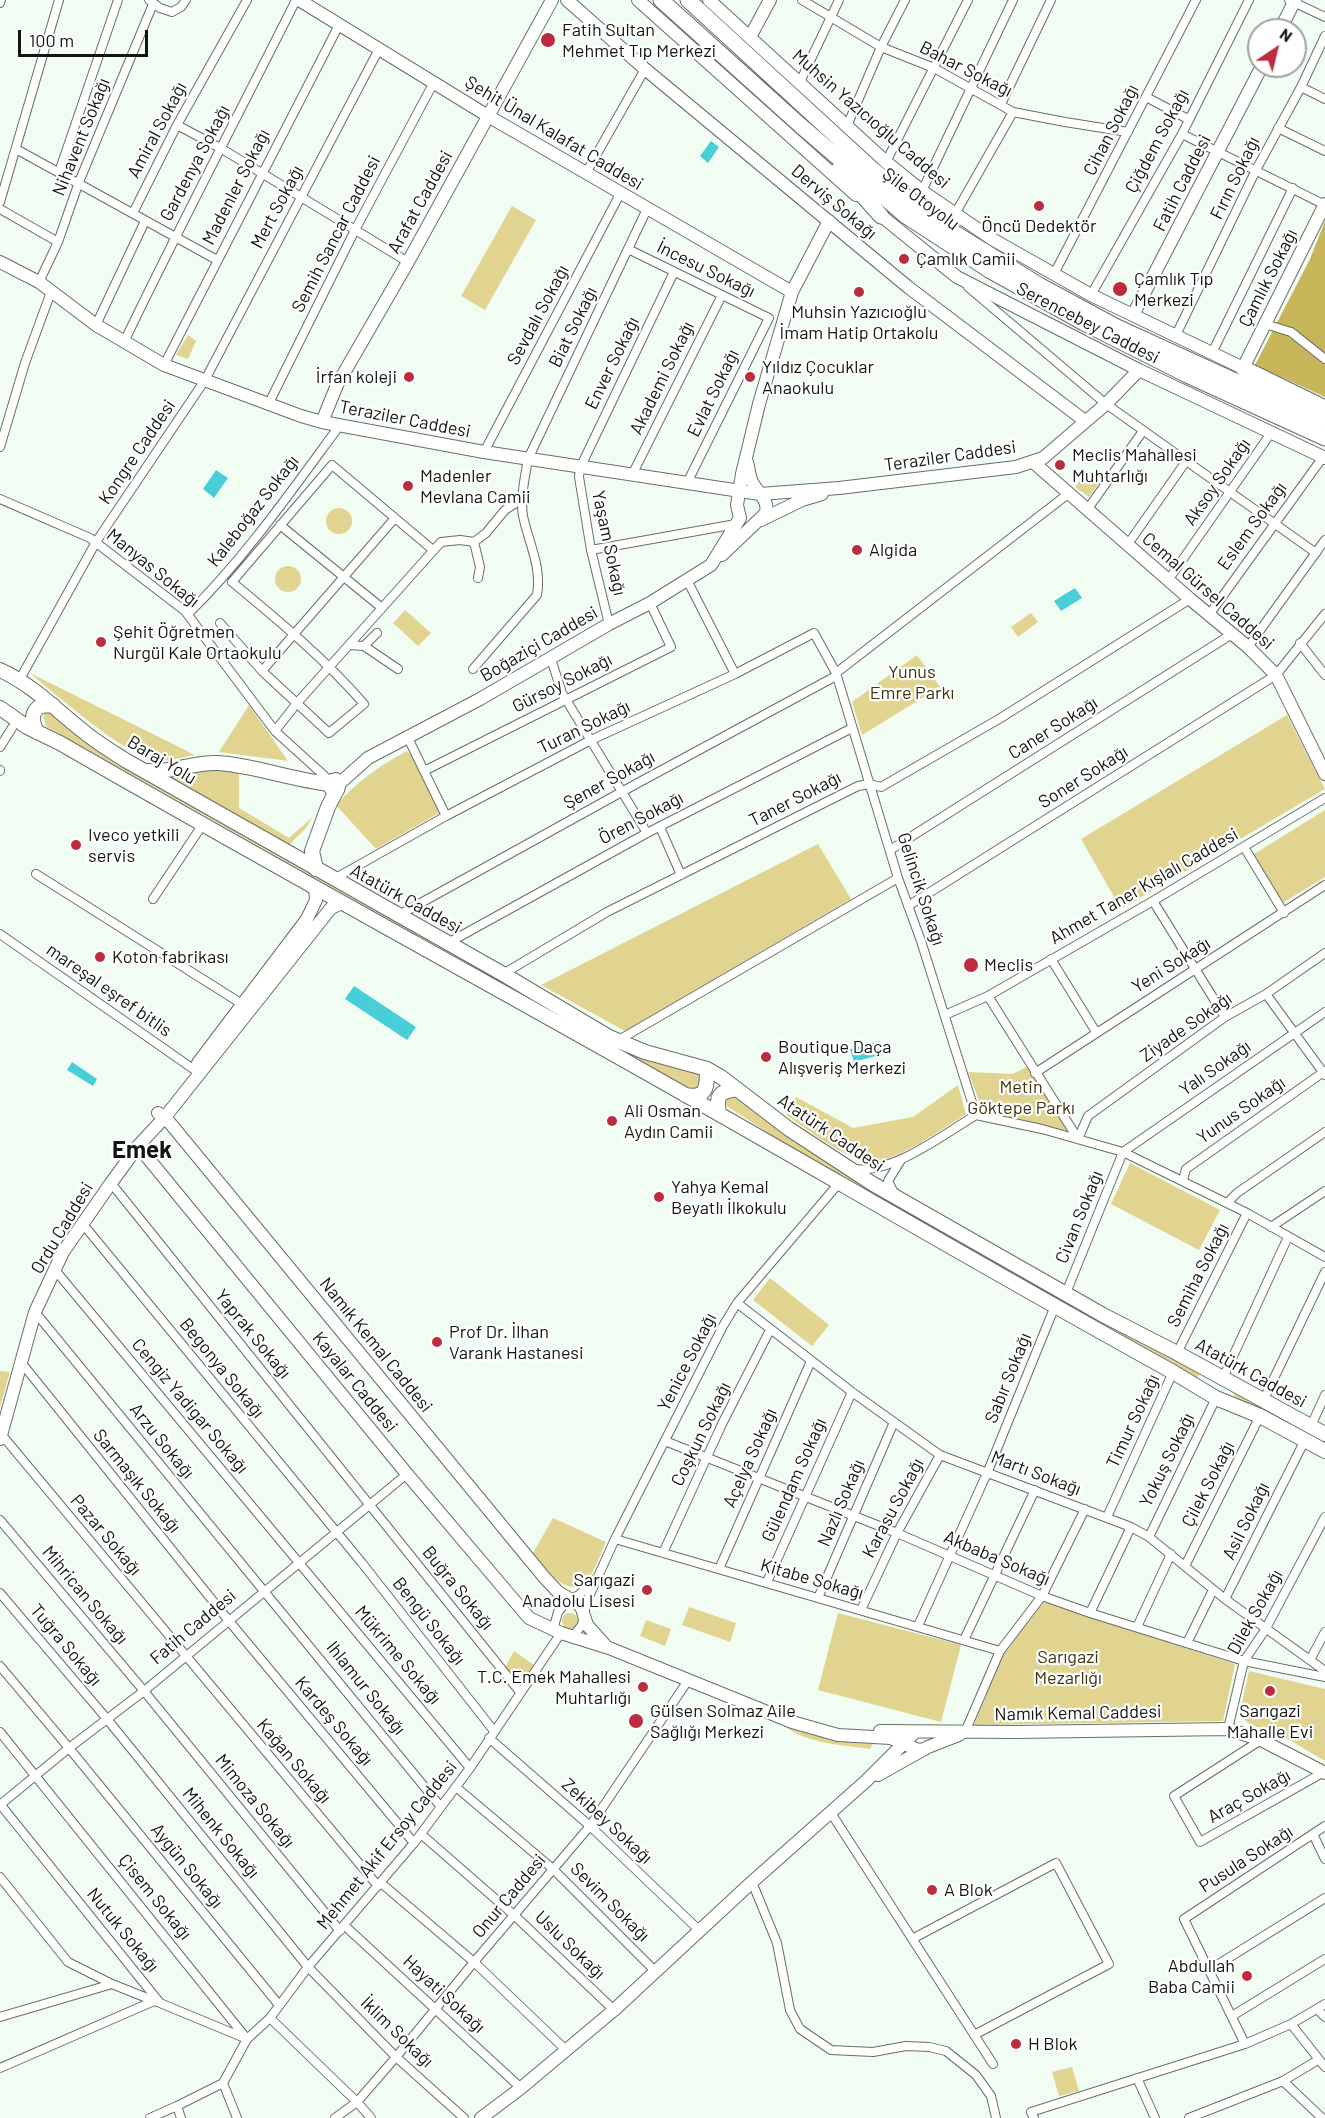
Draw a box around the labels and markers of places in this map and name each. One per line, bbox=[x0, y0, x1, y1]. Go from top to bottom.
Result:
place label: Fatih Sultan Mehmet Tıp Merkezi bbox=[562, 19, 716, 62]
marker: Fatih Sultan Mehmet Tıp Merkezi bbox=[539, 31, 557, 49]
marker: Öncü Dedektör bbox=[1032, 199, 1046, 213]
place label: Öncü Dedektör bbox=[981, 215, 1097, 237]
place label: Çamlık Camii bbox=[916, 248, 1016, 270]
marker: Çamlık Camii bbox=[897, 252, 911, 266]
place label: Çamlık Tıp Merkezi bbox=[1134, 268, 1213, 310]
marker: Çamlık Tıp Merkezi bbox=[1111, 280, 1129, 298]
marker: Muhsin Yazıcıoğlu İmam Hatip Ortakolu bbox=[852, 285, 866, 299]
place label: Muhsin Yazıcıoğlu İmam Hatip Ortakolu bbox=[780, 301, 938, 344]
place label: Yıldız Çocuklar Anaokulu bbox=[762, 356, 874, 398]
place label: İrfan koleji bbox=[316, 366, 397, 388]
marker: İrfan koleji bbox=[402, 370, 416, 384]
marker: Yıldız Çocuklar Anaokulu bbox=[743, 370, 757, 384]
place label: Meclis Mahallesi Muhtarlığı bbox=[1072, 444, 1197, 486]
marker: Meclis Mahallesi Muhtarlığı bbox=[1053, 458, 1067, 472]
place label: Madenler Mevlana Camii bbox=[420, 465, 531, 508]
marker: Madenler Mevlana Camii bbox=[401, 479, 415, 493]
place label: Algida bbox=[869, 539, 917, 561]
marker: Algida bbox=[850, 543, 864, 557]
place label: Şehit Öğretmen Nurgül Kale Ortaokulu bbox=[113, 621, 282, 664]
marker: Şehit Öğretmen Nurgül Kale Ortaokulu bbox=[94, 635, 108, 649]
place label: Iveco yetkili servis bbox=[88, 824, 180, 866]
marker: Iveco yetkili servis bbox=[69, 838, 83, 852]
place label: Koton fabrikası bbox=[112, 946, 229, 968]
marker: Koton fabrikası bbox=[93, 950, 107, 964]
place label: Meclis bbox=[984, 954, 1033, 976]
marker: Meclis bbox=[962, 956, 980, 974]
place label: Boutique Daça Alışveriş Merkezi bbox=[778, 1036, 906, 1078]
marker: Boutique Daça Alışveriş Merkezi bbox=[759, 1050, 773, 1064]
place label: Ali Osman Aydın Camii bbox=[624, 1100, 713, 1142]
marker: Ali Osman Aydın Camii bbox=[605, 1114, 619, 1128]
place label: Yahya Kemal Beyatlı İlkokulu bbox=[671, 1176, 787, 1218]
marker: Yahya Kemal Beyatlı İlkokulu bbox=[652, 1190, 666, 1204]
place label: Prof Dr. İlhan Varank Hastanesi bbox=[449, 1321, 584, 1364]
marker: Prof Dr. İlhan Varank Hastanesi bbox=[430, 1335, 444, 1349]
place label: Sarıgazi Anadolu Lisesi bbox=[522, 1569, 635, 1612]
marker: Sarıgazi Anadolu Lisesi bbox=[640, 1583, 654, 1597]
place label: T.C. Emek Mahallesi Muhtarlığı bbox=[477, 1666, 631, 1708]
marker: T.C. Emek Mahallesi Muhtarlığı bbox=[636, 1680, 650, 1694]
marker: Sarıgazi Mahalle Evi bbox=[1263, 1684, 1277, 1698]
place label: Gülsen Solmaz Aile Sağlığı Merkezi bbox=[650, 1700, 796, 1742]
place label: Sarıgazi Mahalle Evi bbox=[1227, 1700, 1313, 1742]
marker: Gülsen Solmaz Aile Sağlığı Merkezi bbox=[627, 1712, 645, 1730]
place label: A Blok bbox=[944, 1879, 993, 1901]
marker: A Blok bbox=[925, 1883, 939, 1897]
place label: Abdullah Baba Camii bbox=[1148, 1955, 1235, 1998]
marker: Abdullah Baba Camii bbox=[1240, 1969, 1254, 1983]
place label: H Blok bbox=[1028, 2033, 1078, 2055]
marker: H Blok bbox=[1009, 2037, 1023, 2051]

